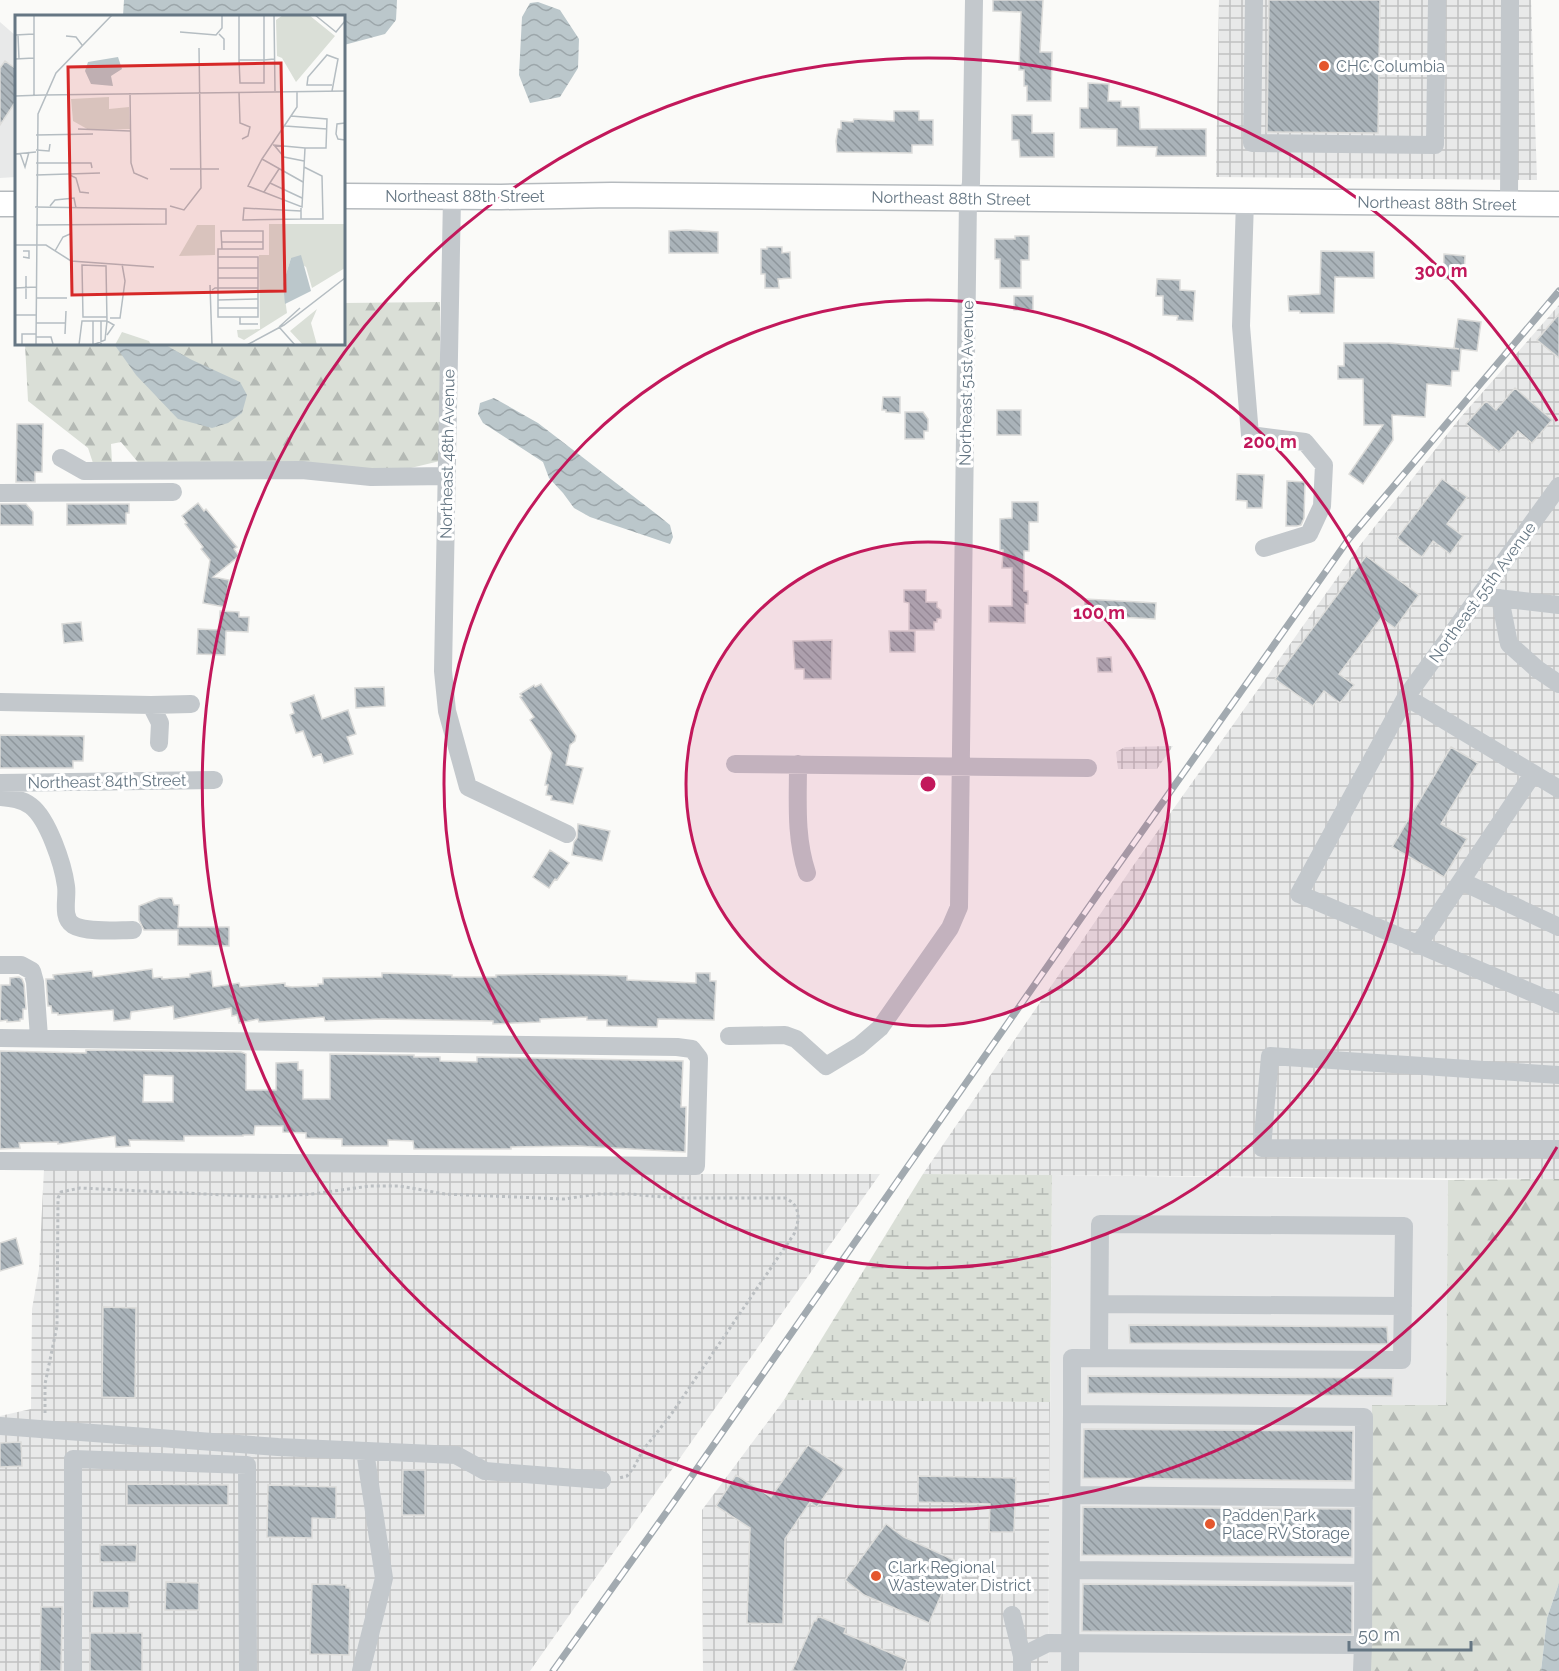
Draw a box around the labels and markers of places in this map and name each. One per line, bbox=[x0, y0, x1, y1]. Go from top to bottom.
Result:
place label: CHC Columbia bbox=[1336, 57, 1445, 76]
marker: CHC Columbia bbox=[1317, 59, 1331, 73]
centre of rings bbox=[918, 774, 938, 794]
place label: Padden Park Place RV Storage bbox=[1222, 1506, 1350, 1543]
marker: Padden Park Place RV Storage bbox=[1203, 1517, 1217, 1531]
place label: Clark Regional Wastewater District bbox=[888, 1558, 1032, 1595]
marker: Clark Regional Wastewater District bbox=[869, 1569, 883, 1583]

